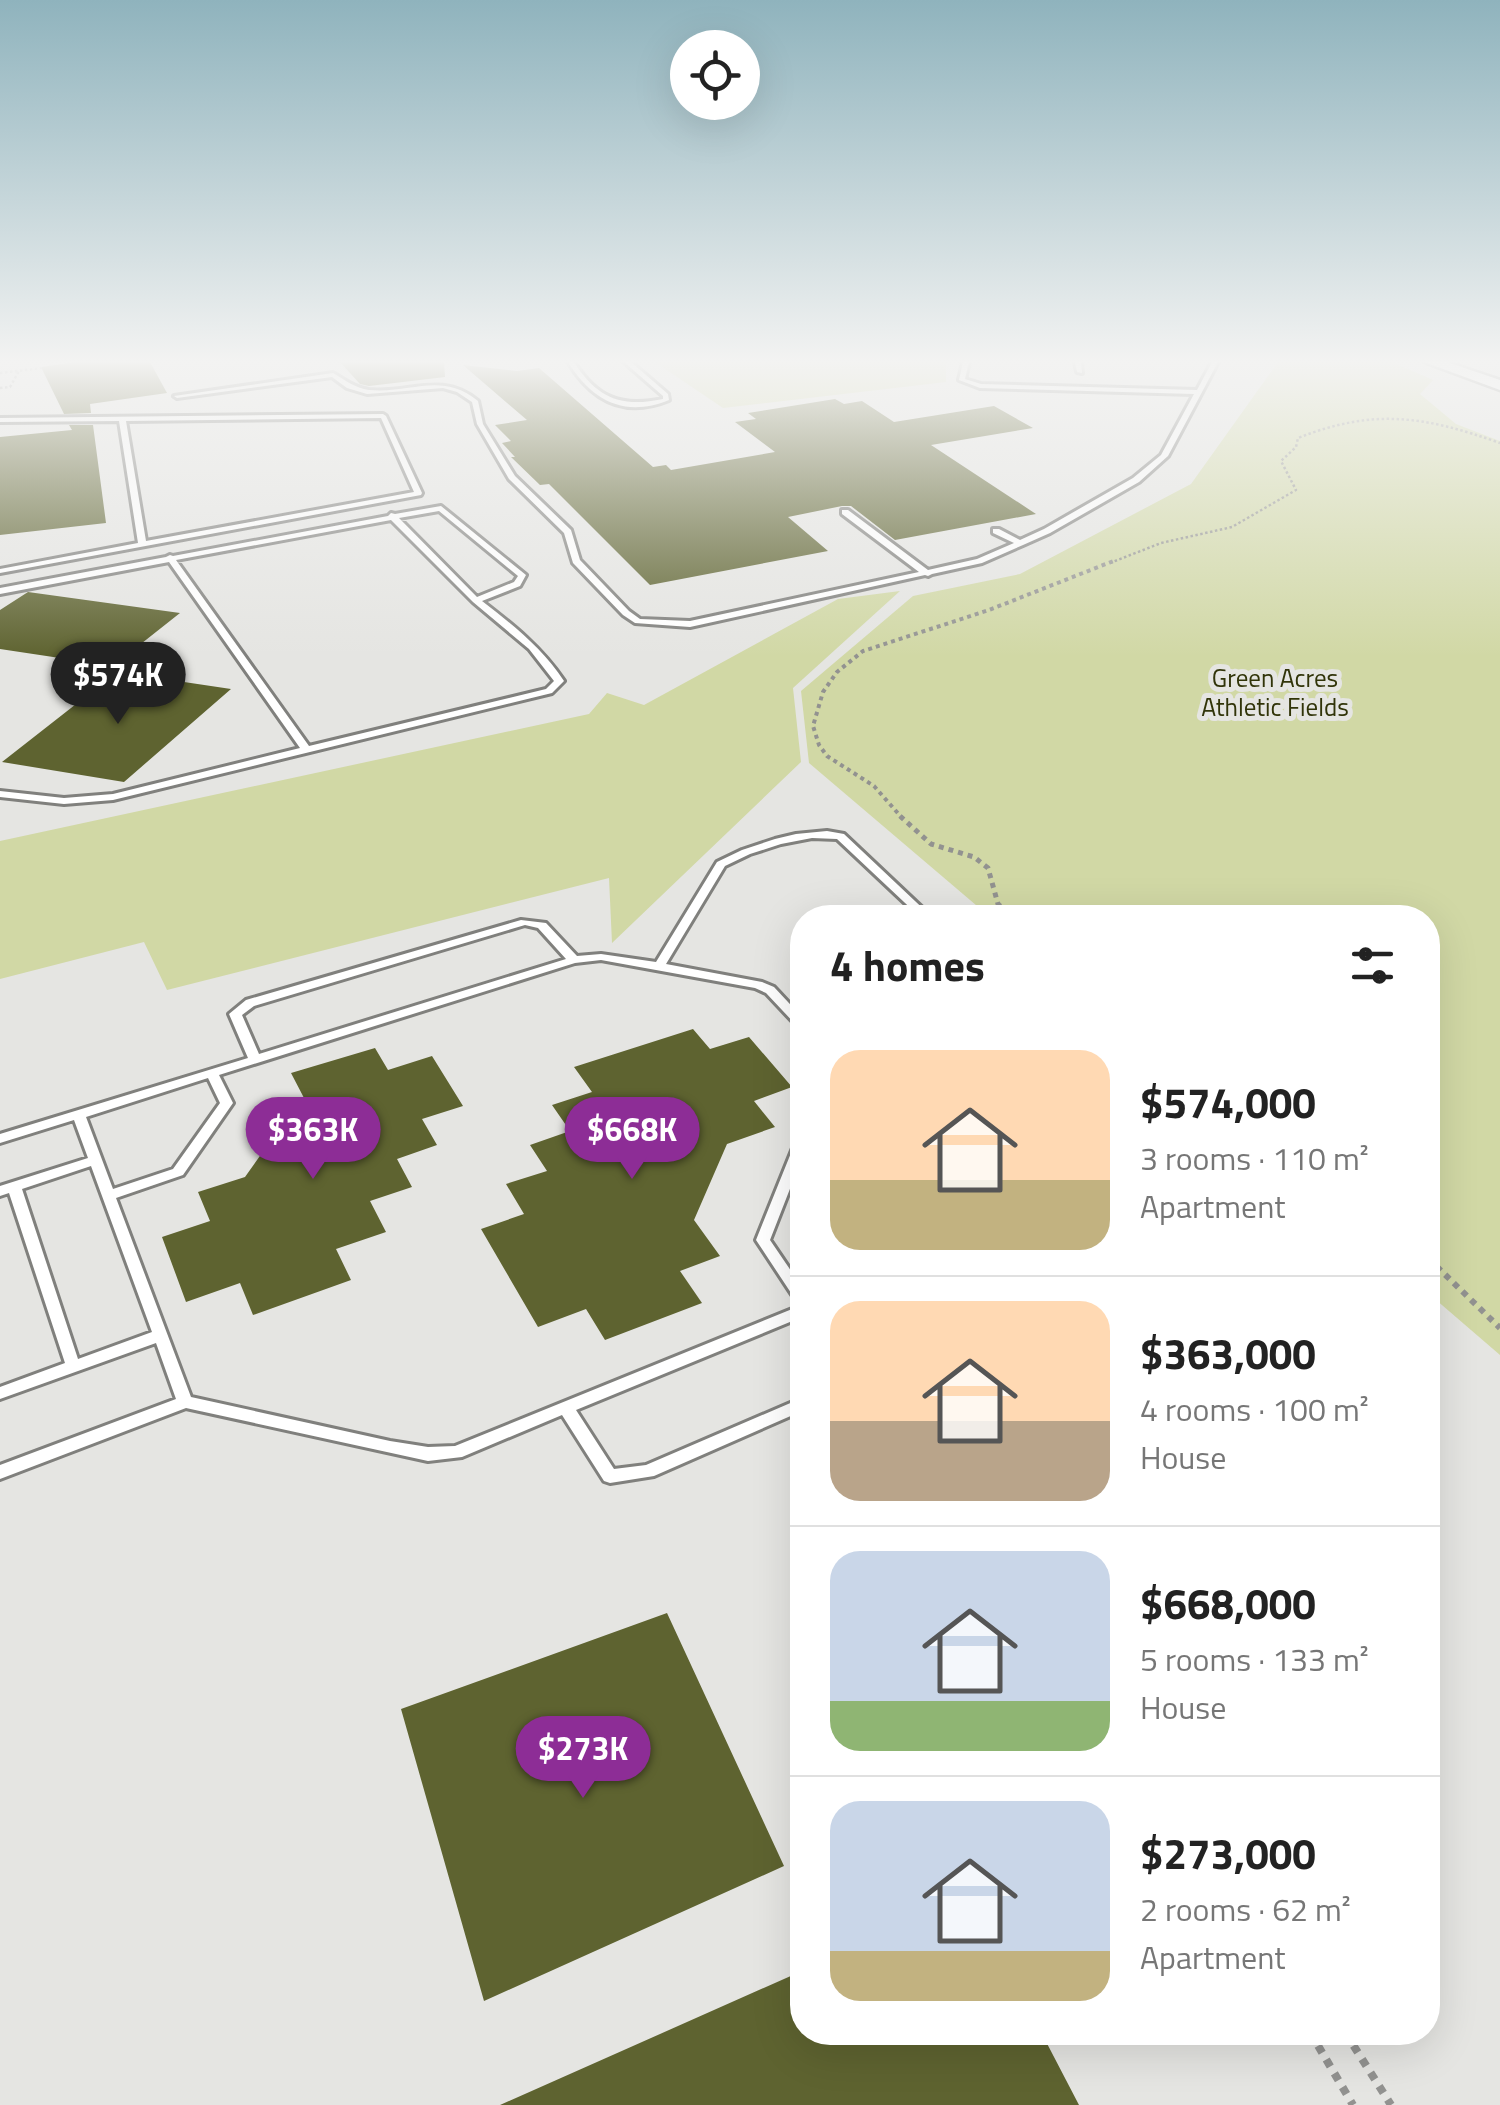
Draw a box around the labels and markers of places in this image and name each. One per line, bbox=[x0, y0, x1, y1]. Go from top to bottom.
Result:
pin: $574K bbox=[48, 642, 188, 727]
pin: $363K bbox=[243, 1097, 383, 1182]
pin: $668K bbox=[562, 1097, 702, 1182]
pin: $273K bbox=[513, 1716, 653, 1801]

